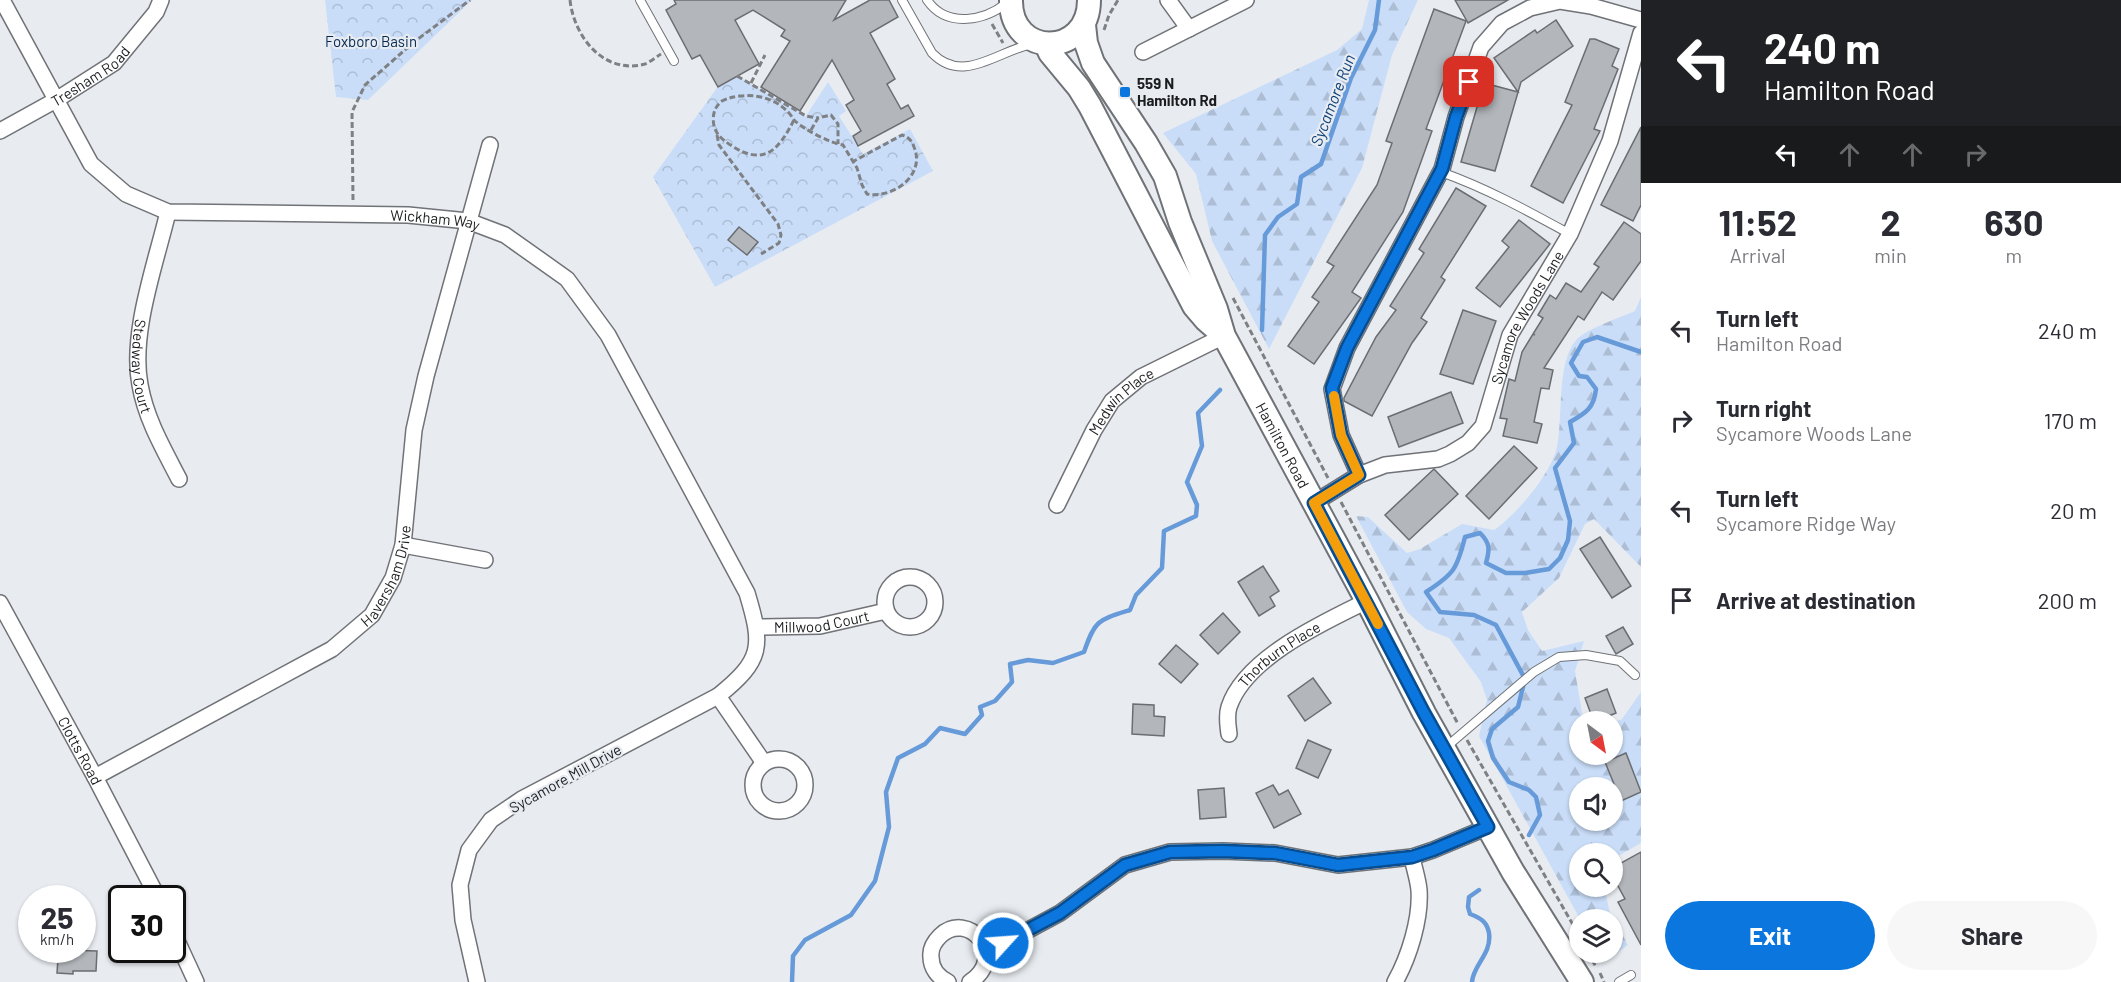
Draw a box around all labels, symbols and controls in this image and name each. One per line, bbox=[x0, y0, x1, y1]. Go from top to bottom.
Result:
text: 240 m bbox=[1764, 22, 1880, 72]
icon: left bbox=[1665, 24, 1743, 102]
park label: Foxboro Basin bbox=[325, 32, 417, 50]
street label: Tresham Road bbox=[48, 42, 133, 110]
water label: Sycamore Run bbox=[1306, 51, 1358, 149]
pin bbox=[1443, 56, 1494, 107]
icon: arrive bbox=[1452, 65, 1485, 98]
text: Hamilton Road bbox=[1764, 73, 1935, 105]
place label: 559 N Hamilton Rd bbox=[1137, 74, 1217, 109]
marker: 559 N Hamilton Rd bbox=[1118, 85, 1132, 99]
icon: left bbox=[1770, 138, 1803, 171]
icon: ahead bbox=[1833, 138, 1866, 171]
icon: ahead bbox=[1896, 138, 1929, 171]
icon: right bbox=[1959, 138, 1992, 171]
text: 11:52 bbox=[1718, 200, 1797, 243]
text: 2 bbox=[1880, 200, 1901, 243]
text: 630 bbox=[1984, 200, 2044, 243]
street label: Wickham Way bbox=[390, 206, 483, 234]
text: Arrival bbox=[1730, 243, 1786, 267]
text: min bbox=[1874, 243, 1907, 267]
text: m bbox=[2006, 243, 2022, 267]
street label: Sycamore Woods Lane bbox=[1487, 247, 1567, 386]
text: Turn left bbox=[1716, 305, 1799, 331]
icon: left bbox=[1665, 314, 1698, 347]
text: 240 m bbox=[2038, 317, 2097, 343]
street label: Stedway Court bbox=[129, 318, 156, 416]
text: Hamilton Road bbox=[1716, 331, 1842, 355]
street label: Medwin Place bbox=[1084, 363, 1156, 438]
text: Turn right bbox=[1716, 395, 1811, 421]
street label: Hamilton Road bbox=[1252, 399, 1313, 491]
icon: right bbox=[1665, 404, 1698, 437]
text: 170 m bbox=[2044, 407, 2097, 433]
text: Sycamore Woods Lane bbox=[1716, 421, 1912, 445]
text: Turn left bbox=[1716, 485, 1799, 511]
icon: left bbox=[1665, 494, 1698, 527]
text: 20 m bbox=[2050, 497, 2097, 523]
text: Sycamore Ridge Way bbox=[1716, 511, 1896, 535]
street label: Haversham Drive bbox=[357, 524, 414, 630]
icon: arrive bbox=[1665, 584, 1698, 617]
text: Arrive at destination bbox=[1716, 587, 1915, 613]
text: 200 m bbox=[2038, 587, 2097, 613]
street label: Millwood Court bbox=[774, 606, 871, 636]
street label: Thorburn Place bbox=[1234, 617, 1323, 690]
north arrow bbox=[1569, 711, 1623, 765]
map controls bbox=[1569, 711, 1623, 963]
street label: Clotts Road bbox=[55, 713, 106, 788]
street label: Sycamore Mill Drive bbox=[506, 740, 624, 816]
button: sound bbox=[1569, 777, 1623, 831]
button: search bbox=[1569, 843, 1623, 897]
speed limit sign: 30 bbox=[108, 885, 186, 963]
text: 25 bbox=[41, 899, 73, 935]
button: Exit bbox=[1665, 901, 1875, 970]
button: Share bbox=[1887, 901, 2097, 970]
button: layers bbox=[1569, 909, 1623, 963]
position arrow bbox=[971, 911, 1035, 975]
text: km/h bbox=[40, 930, 74, 948]

